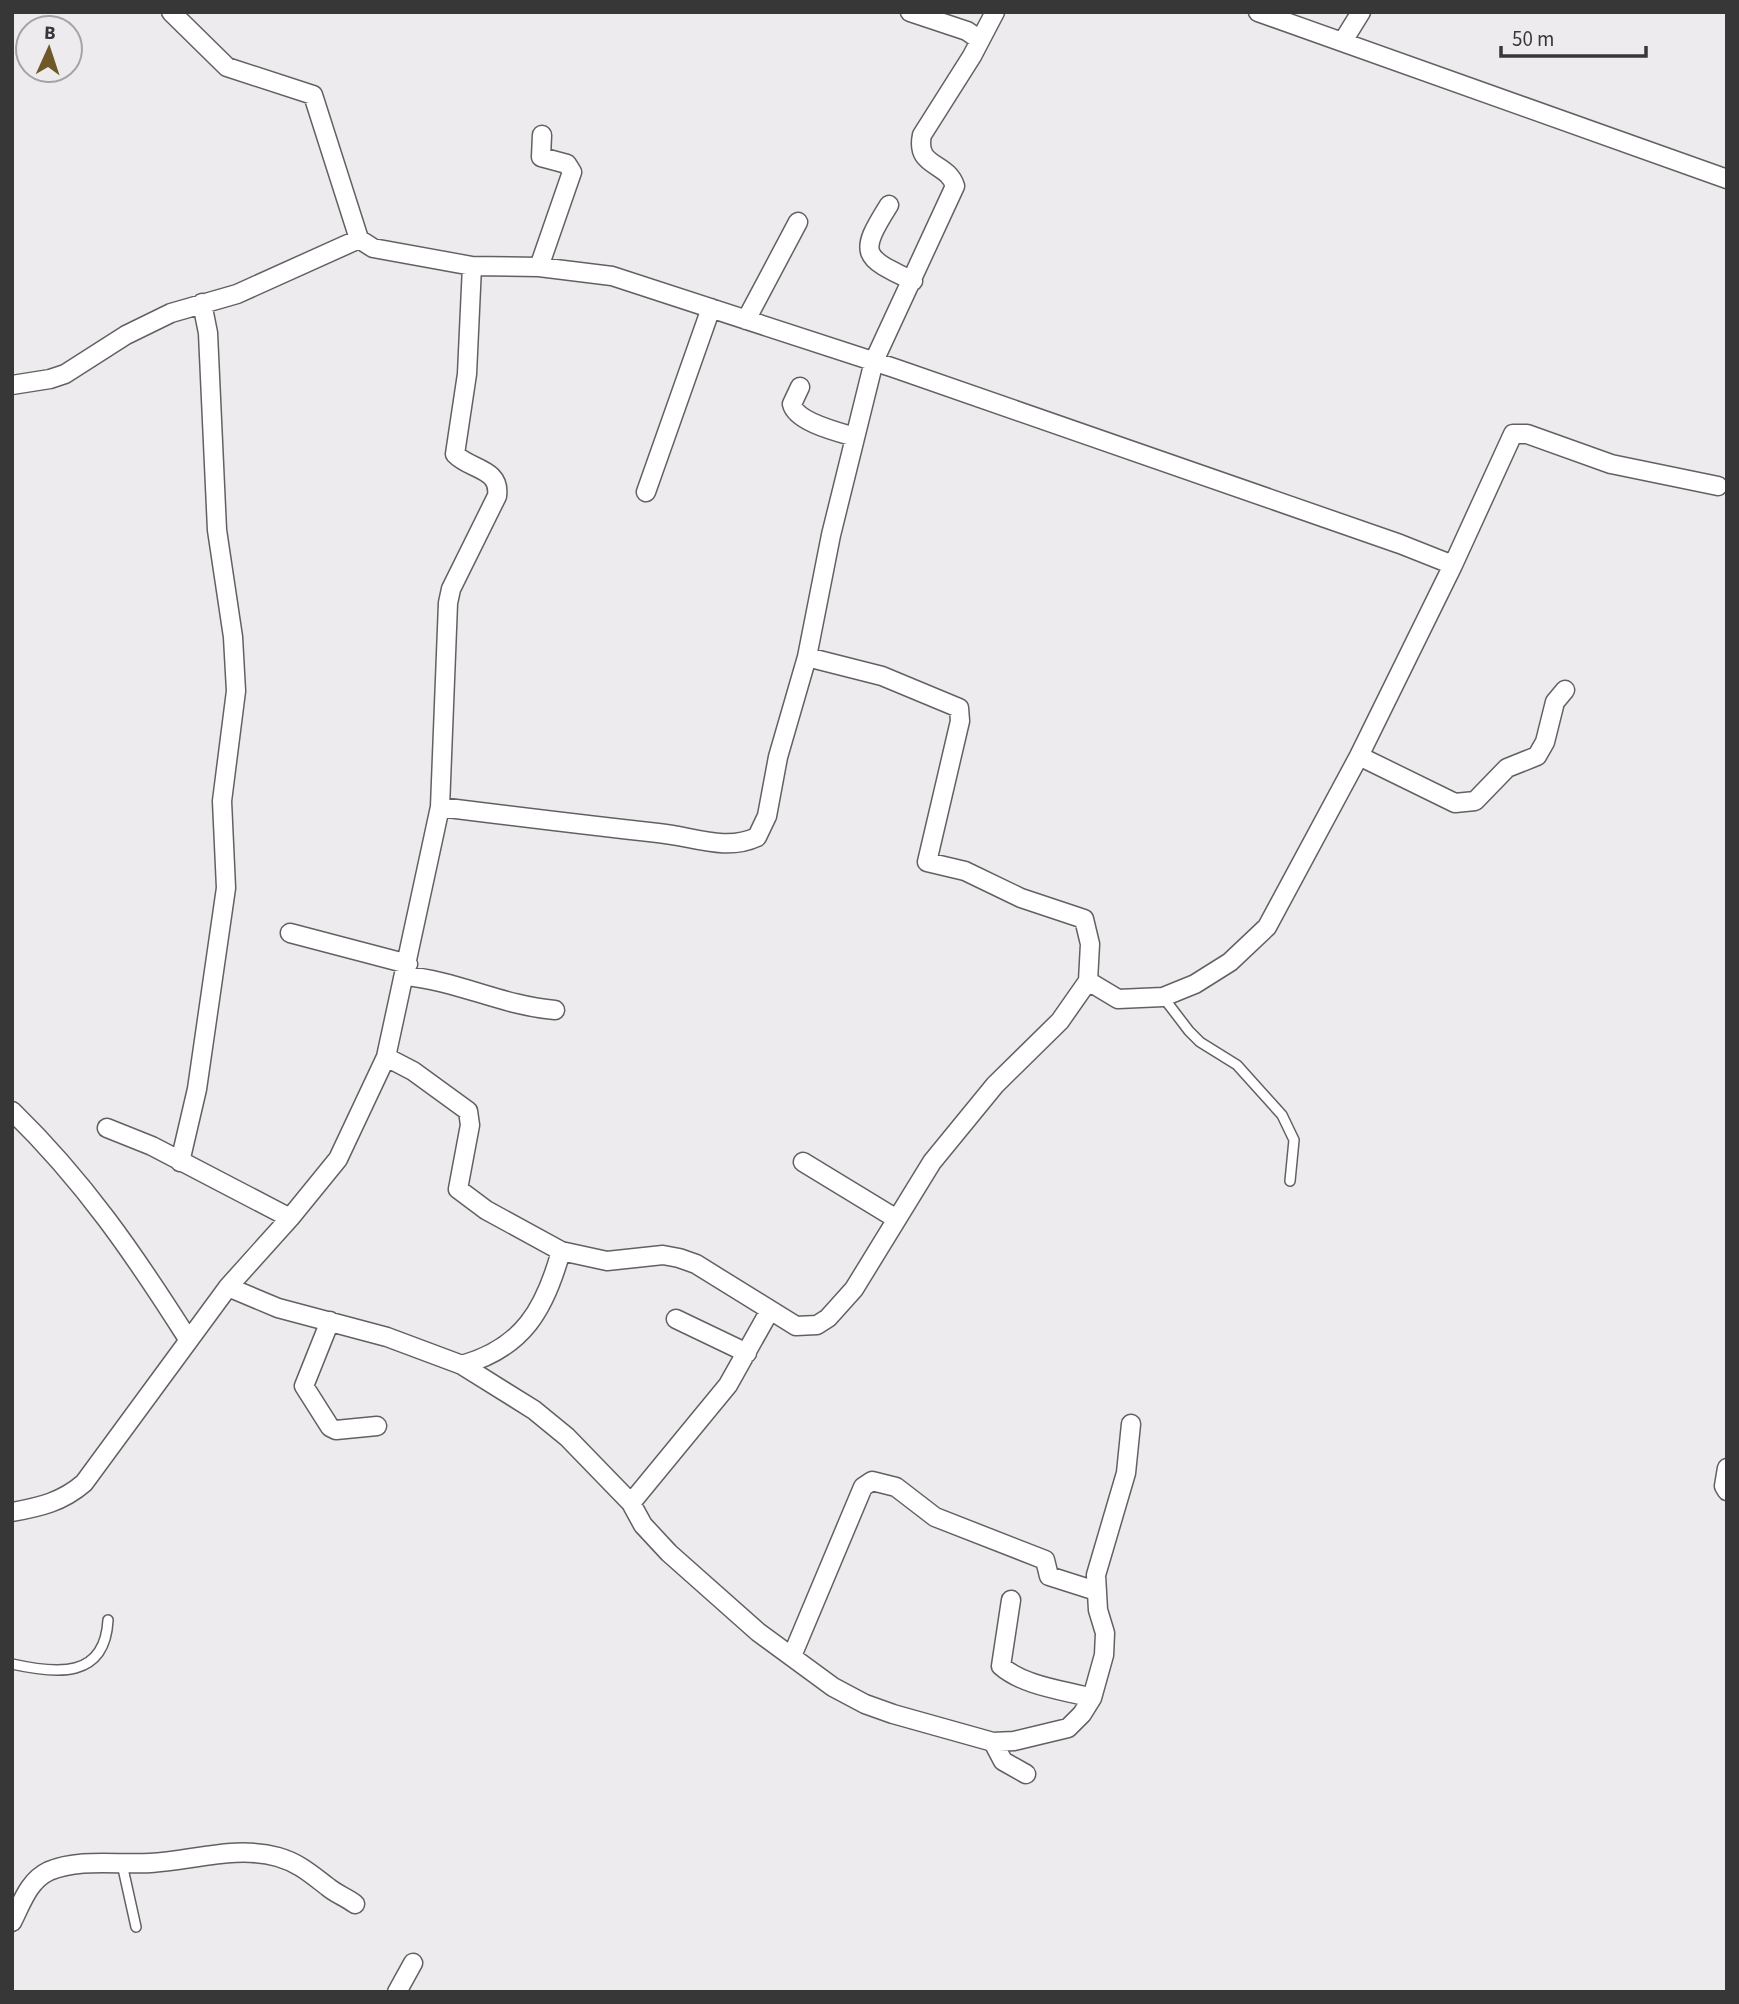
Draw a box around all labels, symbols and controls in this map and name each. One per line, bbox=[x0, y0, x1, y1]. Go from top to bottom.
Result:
north arrow bbox=[14, 14, 84, 84]
scale bar bbox=[1501, 14, 1646, 58]
text: B bbox=[43, 20, 56, 47]
text: 50 m bbox=[1512, 24, 1554, 54]

